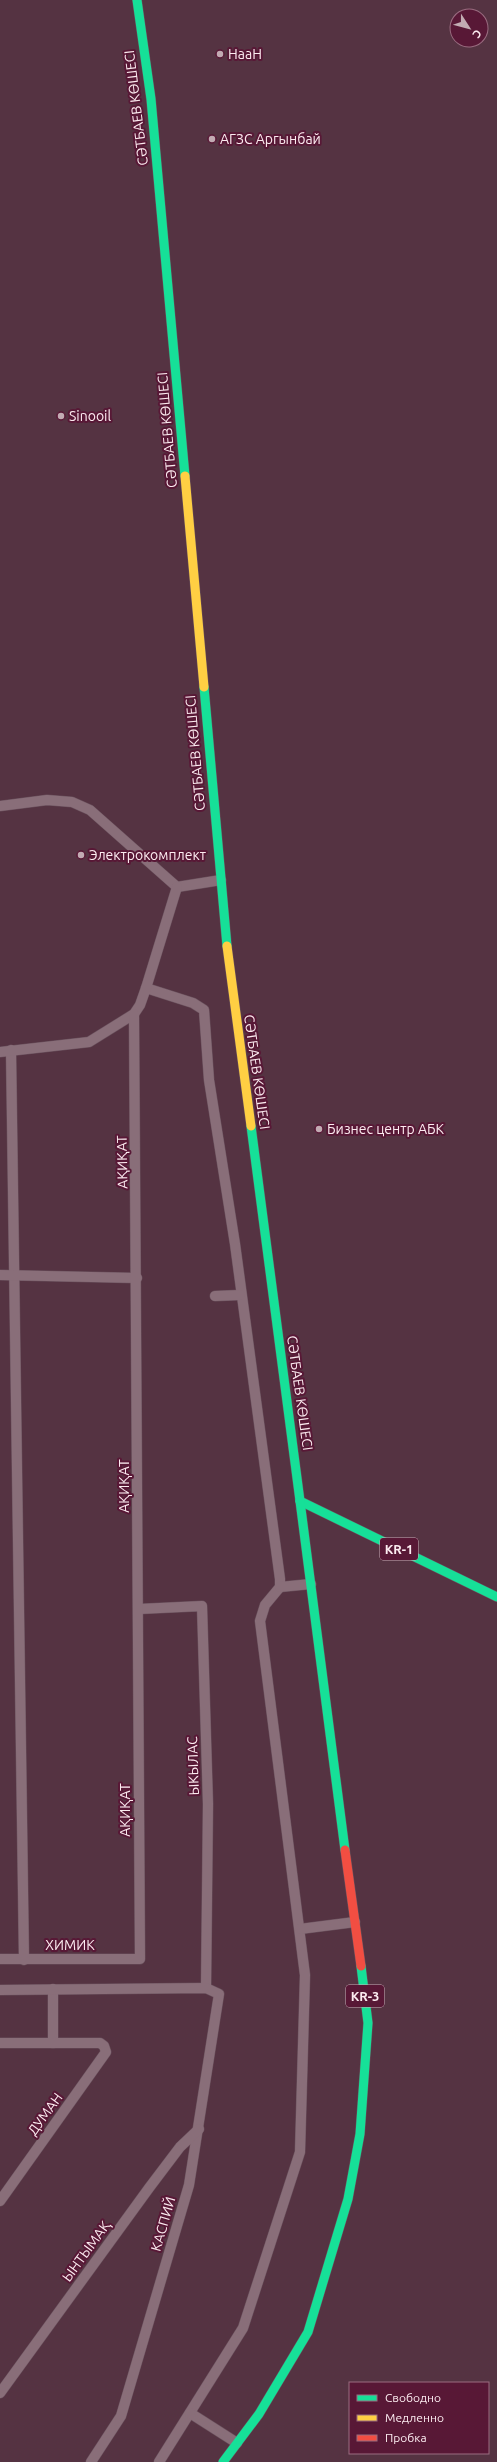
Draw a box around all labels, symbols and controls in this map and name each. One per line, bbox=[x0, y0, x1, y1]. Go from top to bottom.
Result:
north arrow bbox=[449, 8, 489, 48]
text: С bbox=[470, 28, 484, 40]
place label: НааН bbox=[228, 46, 262, 62]
street label: СӘТБАЕВ КӨШЕСІ bbox=[121, 49, 151, 167]
marker: НааН bbox=[215, 49, 225, 59]
place label: АГЗС Аргынбай bbox=[220, 131, 321, 147]
marker: АГЗС Аргынбай bbox=[207, 134, 217, 144]
street label: СӘТБАЕВ КӨШЕСІ bbox=[154, 371, 180, 489]
place label: Sinooil bbox=[69, 408, 112, 424]
marker: Sinooil bbox=[56, 411, 66, 421]
street label: СӘТБАЕВ КӨШЕСІ bbox=[182, 694, 208, 812]
place label: Электрокомплект bbox=[89, 847, 206, 863]
marker: Электрокомплект bbox=[76, 850, 86, 860]
street label: СӘТБАЕВ КӨШЕСІ bbox=[241, 1013, 273, 1131]
place label: Бизнес центр АБК bbox=[327, 1121, 445, 1137]
marker: Бизнес центр АБК bbox=[314, 1124, 324, 1134]
street label: АҚИҚАТ bbox=[114, 1135, 130, 1189]
street label: СӘТБАЕВ КӨШЕСІ bbox=[284, 1334, 316, 1452]
street label: АҚИҚАТ bbox=[116, 1459, 132, 1513]
road number: KR-1 bbox=[380, 1538, 418, 1560]
street label: ЫКЫЛАС bbox=[184, 1736, 202, 1796]
street label: АҚИҚАТ bbox=[117, 1783, 133, 1837]
street label: ХИМИК bbox=[45, 1937, 95, 1953]
road number: KR-3 bbox=[346, 1985, 384, 2007]
street label: ДУМАН bbox=[24, 2090, 66, 2138]
street label: КАСПИЙ bbox=[147, 2195, 178, 2253]
street label: ЫНТЫМАҚ bbox=[59, 2217, 113, 2284]
legend bbox=[349, 2382, 489, 2454]
text: Свободно bbox=[385, 2391, 441, 2404]
text: Медленно bbox=[385, 2411, 444, 2424]
text: Пробка bbox=[385, 2431, 427, 2444]

